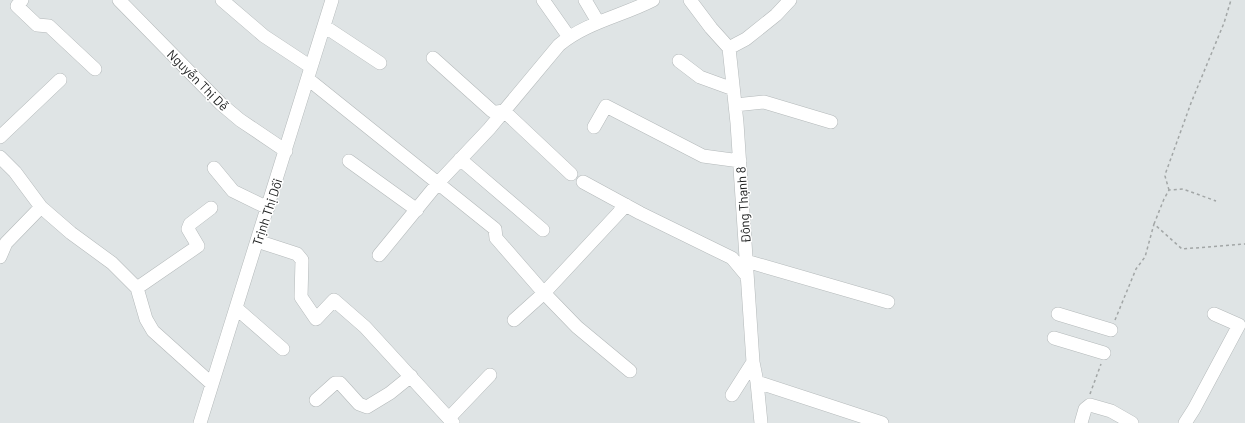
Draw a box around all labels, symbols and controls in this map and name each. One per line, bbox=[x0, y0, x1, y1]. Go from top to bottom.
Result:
street label: Nguyễn Thị Dễ bbox=[164, 46, 232, 114]
street label: Đông Thạnh 8 bbox=[732, 166, 754, 244]
street label: Trịnh Thị Dối bbox=[249, 176, 285, 248]

